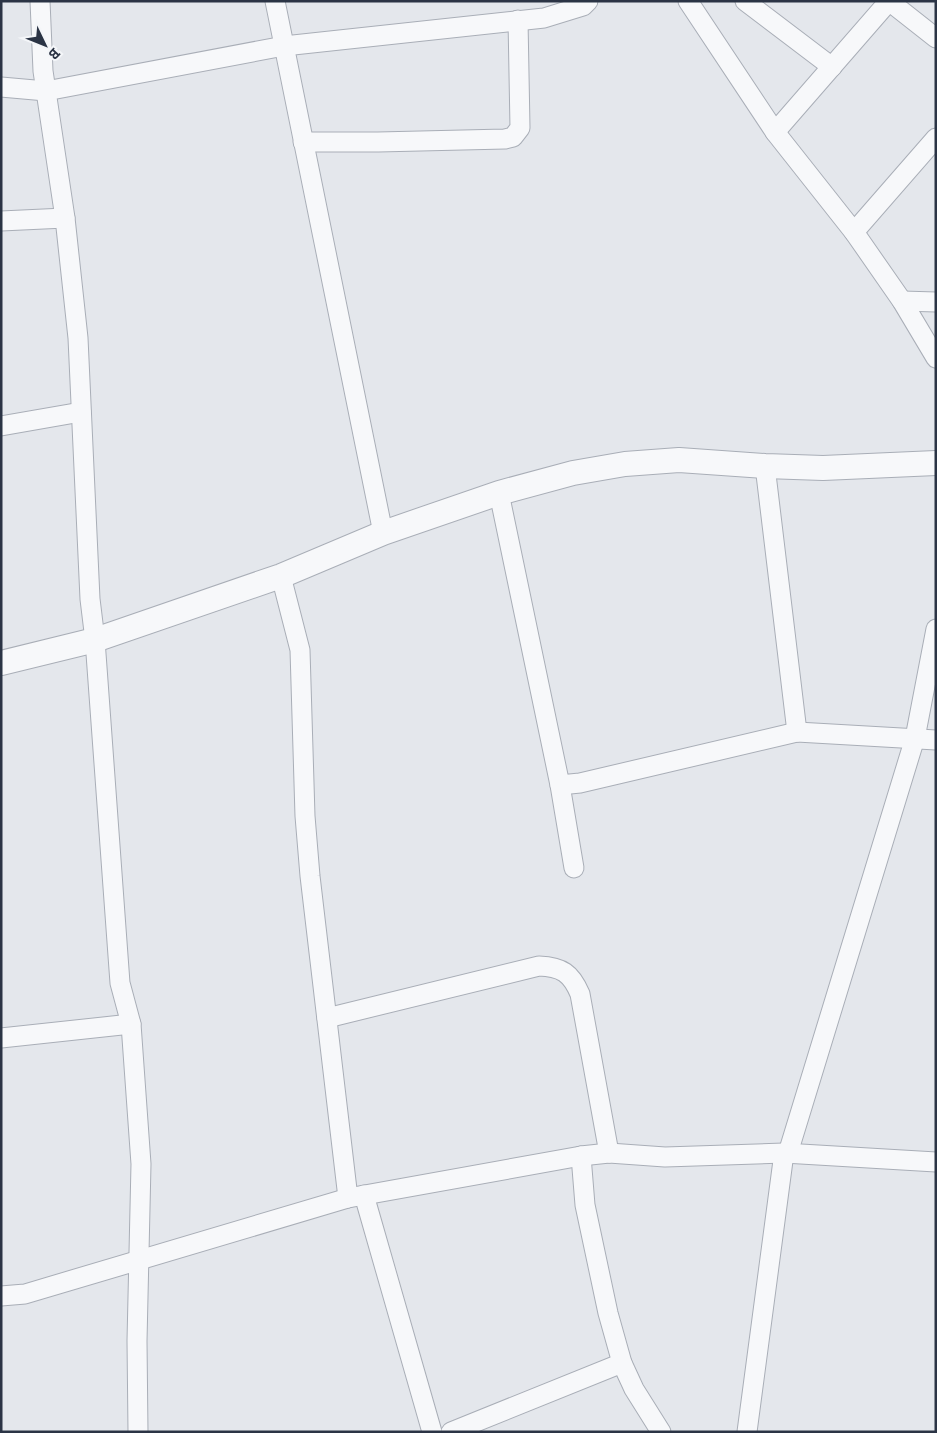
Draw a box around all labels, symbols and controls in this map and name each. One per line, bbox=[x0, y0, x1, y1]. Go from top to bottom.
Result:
north arrow bbox=[20, 20, 70, 70]
text: B bbox=[45, 44, 64, 63]

